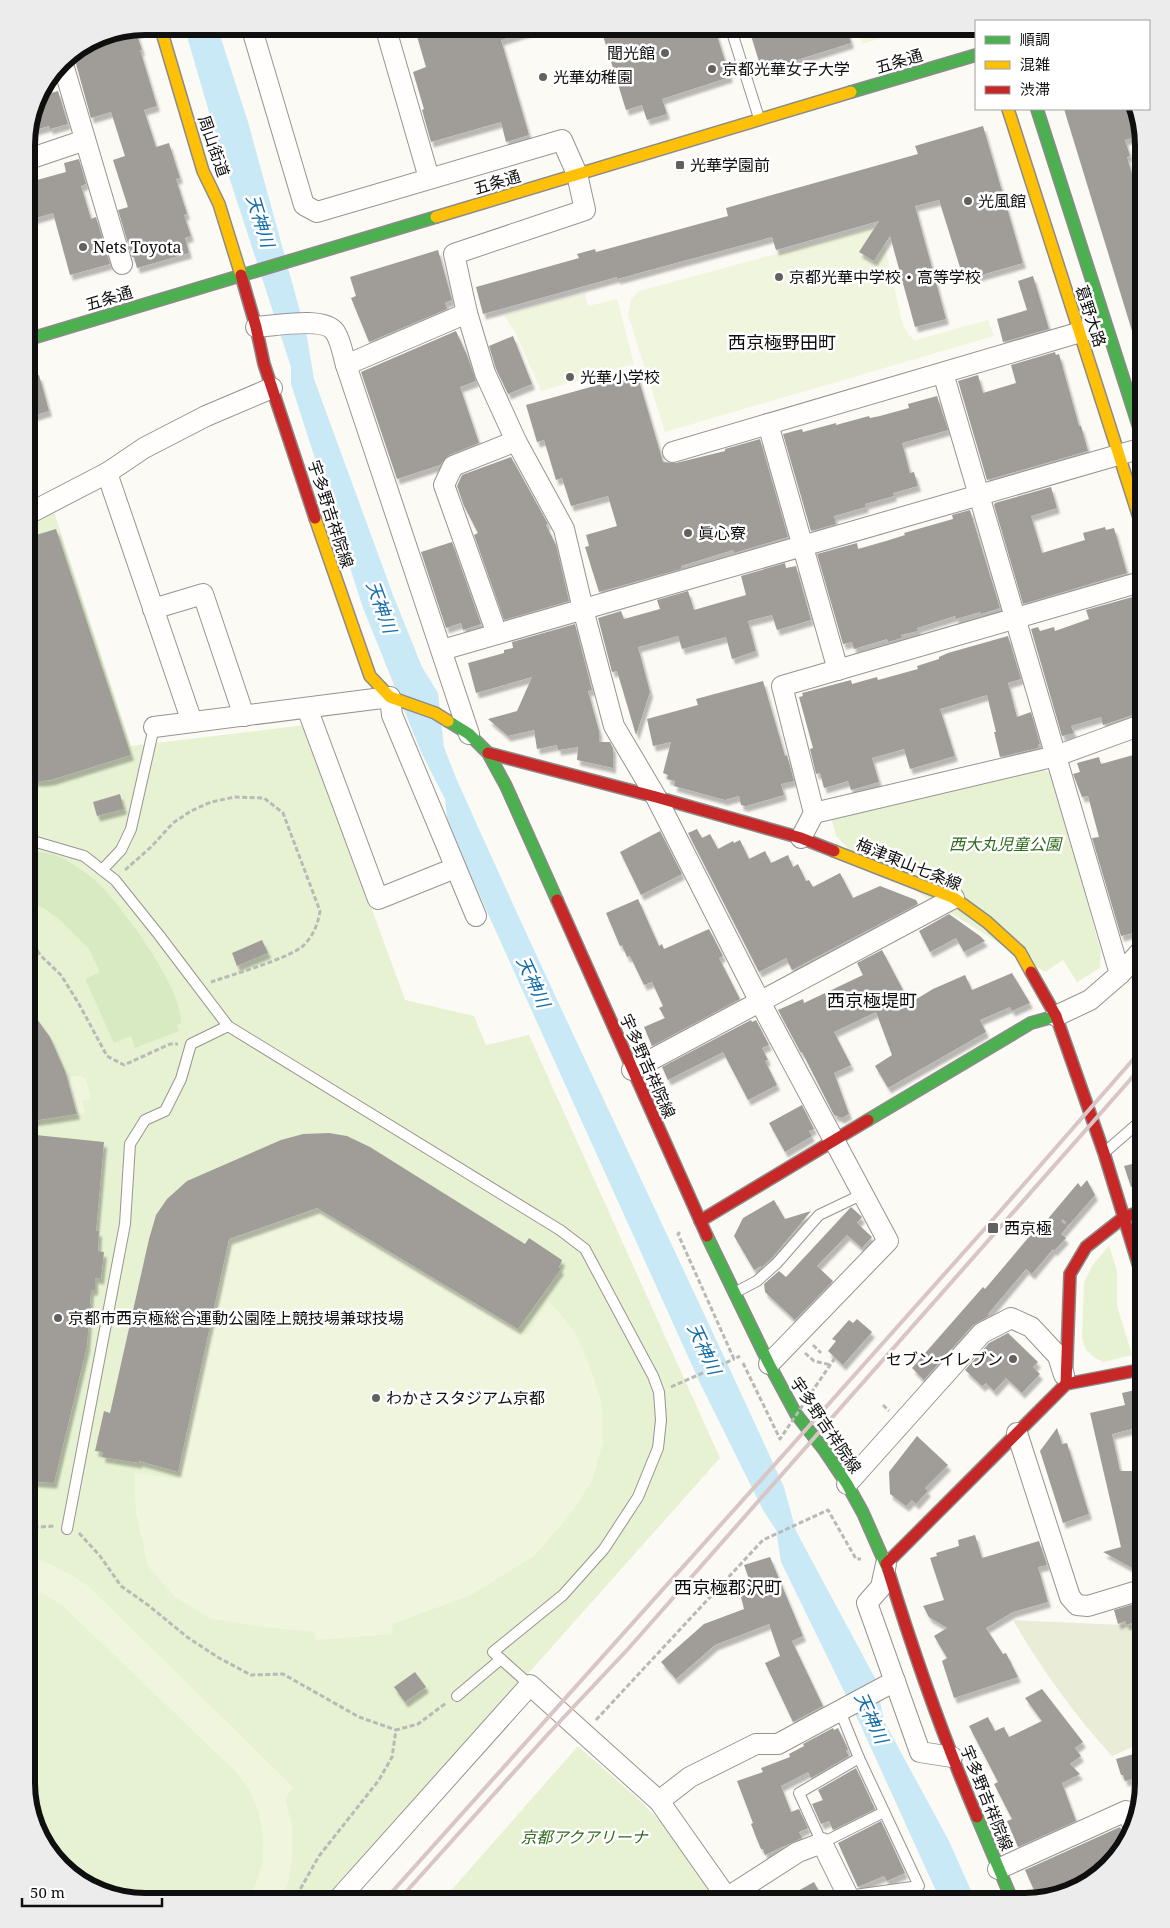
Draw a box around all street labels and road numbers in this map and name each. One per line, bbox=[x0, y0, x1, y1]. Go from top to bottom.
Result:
street label: 五条通 bbox=[873, 43, 925, 79]
street label: 周山街道 bbox=[193, 112, 235, 180]
street label: 五条通 bbox=[471, 164, 523, 200]
street label: 五条通 bbox=[83, 280, 135, 316]
street label: 葛野大路 bbox=[1071, 282, 1111, 350]
street label: 宇多野吉祥院線 bbox=[303, 457, 359, 571]
street label: 梅津東山七条線 bbox=[853, 833, 965, 895]
street label: 宇多野吉祥院線 bbox=[615, 1010, 681, 1122]
street label: 宇多野吉祥院線 bbox=[786, 1372, 866, 1478]
street label: 宇多野吉祥院線 bbox=[956, 1742, 1018, 1854]

